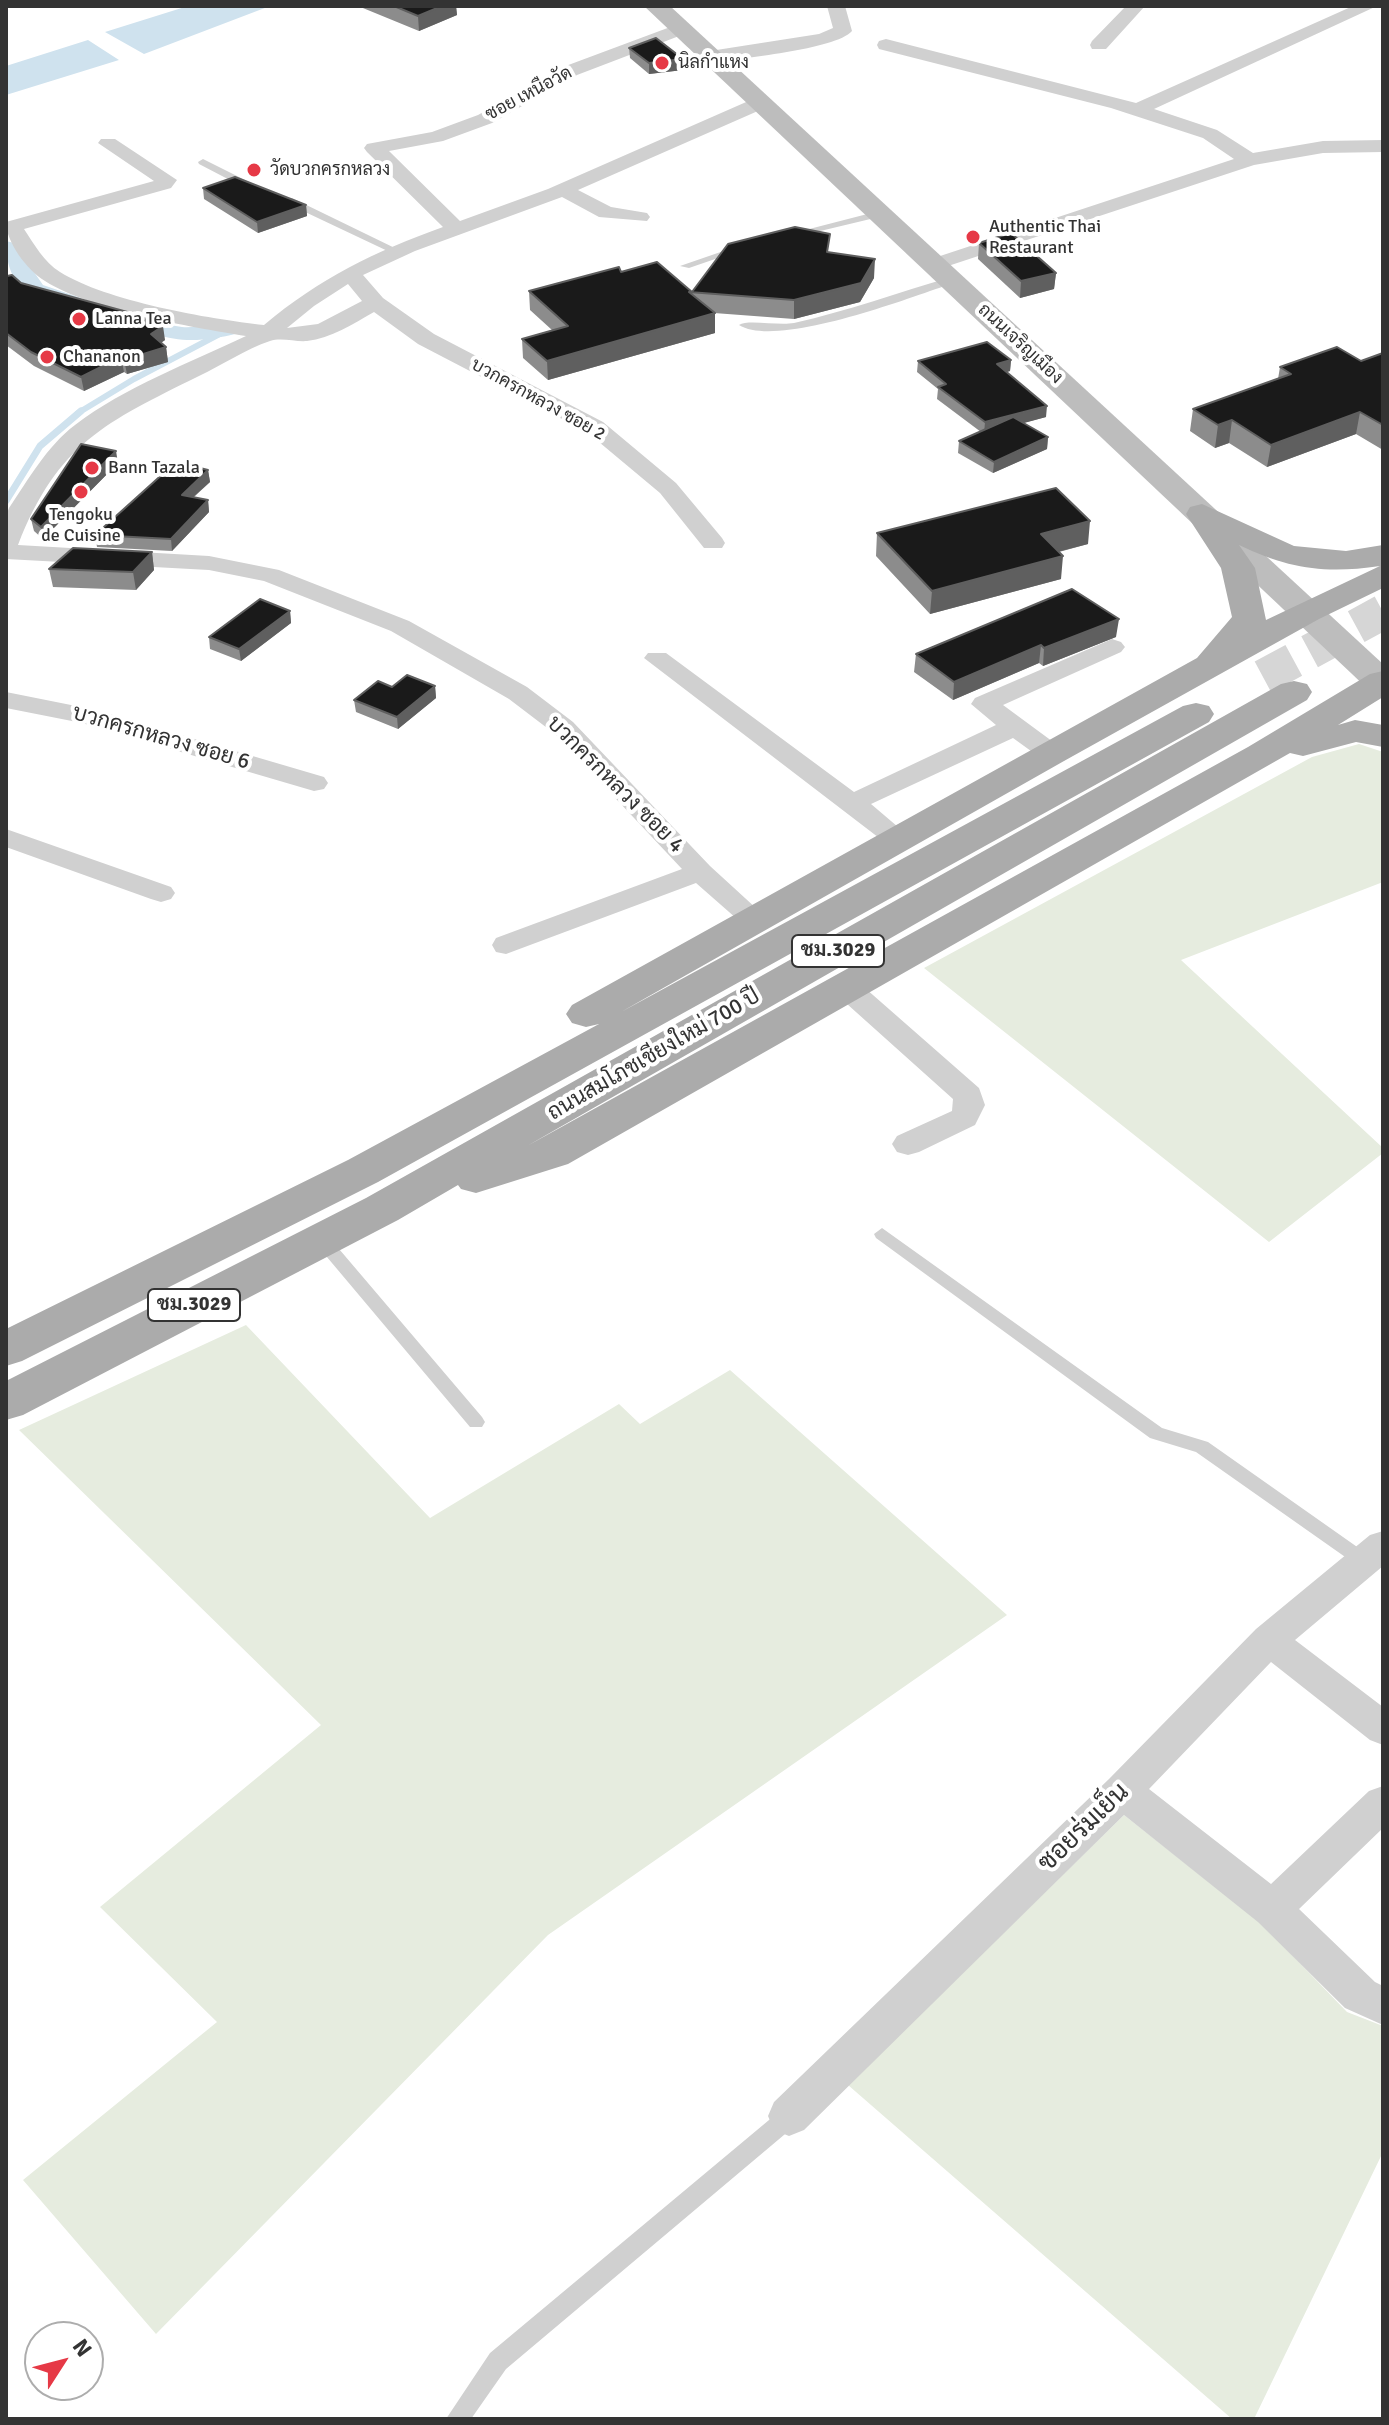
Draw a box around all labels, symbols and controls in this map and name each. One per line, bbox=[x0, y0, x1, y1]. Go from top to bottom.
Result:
place label: นิลกําแหง bbox=[678, 52, 749, 74]
marker: นิลกําแหง bbox=[653, 54, 671, 72]
street label: ซอย เหนือวัด bbox=[482, 62, 576, 126]
place label: วัดบวกครกหลวง bbox=[270, 159, 390, 181]
marker: วัดบวกครกหลวง bbox=[245, 161, 263, 179]
place label: Authentic Thai Restaurant bbox=[989, 216, 1101, 258]
marker: Authentic Thai Restaurant bbox=[964, 228, 982, 246]
street label: ถนนเจริญเมือง bbox=[973, 299, 1067, 389]
place label: Lanna Tea bbox=[95, 308, 172, 330]
marker: Lanna Tea bbox=[70, 310, 88, 328]
place label: Chananon bbox=[63, 346, 141, 368]
marker: Chananon bbox=[38, 348, 56, 366]
street label: บวกครกหลวง ซอย 2 bbox=[467, 354, 609, 446]
place label: Bann Tazala bbox=[108, 457, 200, 479]
marker: Bann Tazala bbox=[83, 459, 101, 477]
marker: Tengoku de Cuisine bbox=[72, 483, 90, 501]
place label: Tengoku de Cuisine bbox=[41, 504, 121, 546]
street label: บวกครกหลวง ซอย 6 bbox=[69, 700, 253, 776]
street label: บวกครกหลวง ซอย 4 bbox=[541, 711, 689, 859]
road number: ชม.3029 bbox=[792, 935, 884, 967]
street label: ถนนสมโภชเชียงใหม่ 700 ปี bbox=[543, 983, 765, 1127]
road number: ชม.3029 bbox=[148, 1289, 240, 1321]
street label: ซอยร่มเย็น bbox=[1032, 1777, 1136, 1879]
north arrow bbox=[24, 2321, 104, 2401]
text: N bbox=[67, 2334, 98, 2362]

